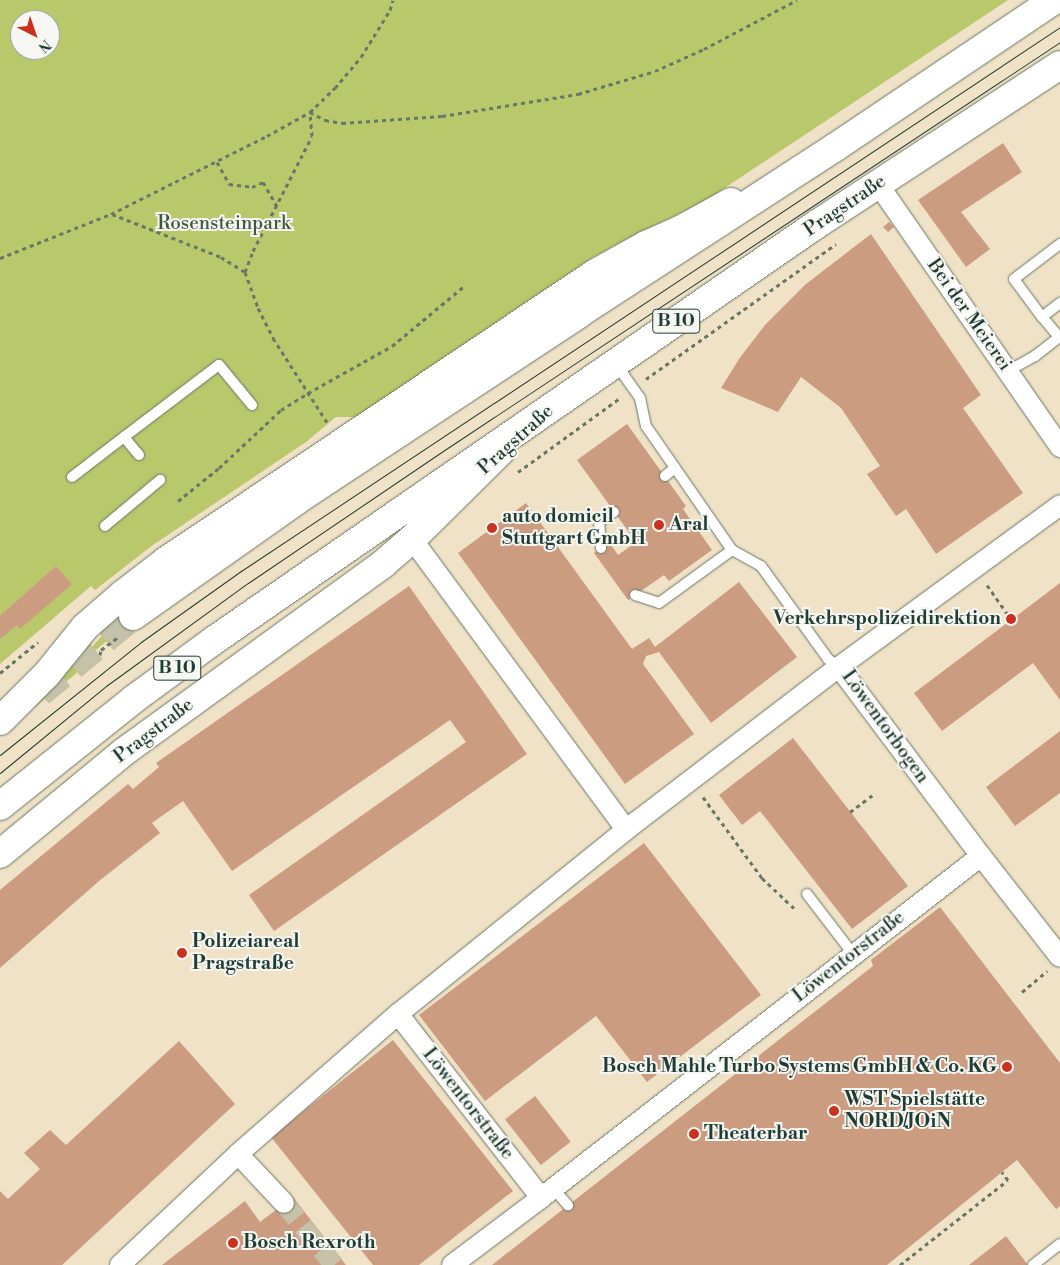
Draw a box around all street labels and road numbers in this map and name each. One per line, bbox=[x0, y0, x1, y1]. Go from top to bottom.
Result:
street label: Pragstraße bbox=[800, 170, 890, 242]
street label: Bei der Meierei bbox=[922, 254, 1016, 376]
road number: B 10 bbox=[651, 306, 701, 336]
street label: Pragstraße bbox=[474, 400, 558, 480]
road number: B 10 bbox=[152, 652, 202, 684]
street label: Löwentorbogen bbox=[836, 666, 934, 788]
street label: Pragstraße bbox=[110, 694, 198, 768]
street label: Löwentorstraße bbox=[789, 906, 909, 1008]
street label: Löwentorstraße bbox=[417, 1044, 519, 1164]

